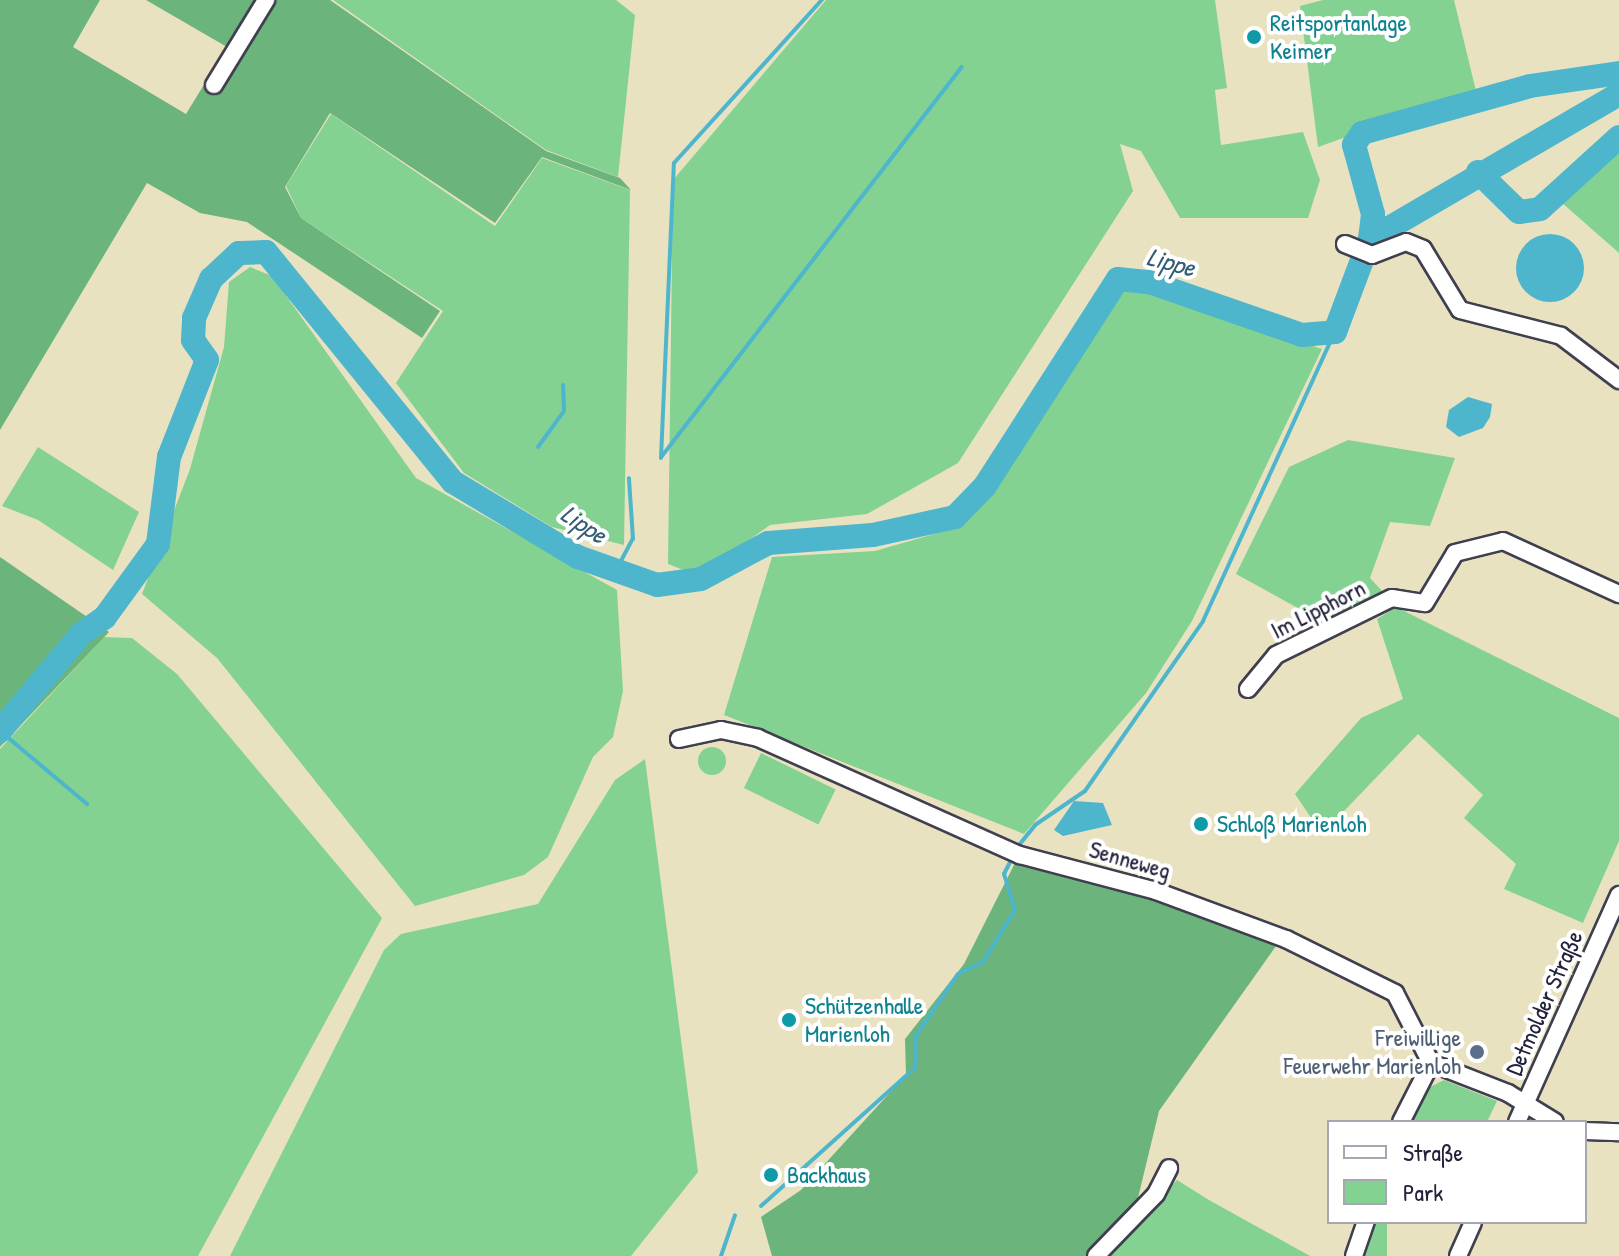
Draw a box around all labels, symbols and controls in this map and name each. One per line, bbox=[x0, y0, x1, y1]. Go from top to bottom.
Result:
place label: Reitsportanlage Keimer bbox=[1270, 9, 1407, 65]
marker: Reitsportanlage Keimer bbox=[1245, 28, 1263, 46]
water label: Lippe bbox=[1144, 241, 1198, 283]
water label: Lippe bbox=[555, 498, 613, 550]
street label: Im Lipphorn bbox=[1266, 573, 1370, 645]
place label: Schloß Marienloh bbox=[1217, 810, 1367, 838]
marker: Schloß Marienloh bbox=[1192, 815, 1210, 833]
street label: Senneweg bbox=[1086, 835, 1174, 885]
street label: Detmolder Straße bbox=[1499, 926, 1589, 1080]
place label: Schützenhalle Marienloh bbox=[805, 992, 923, 1048]
marker: Schützenhalle Marienloh bbox=[780, 1011, 798, 1029]
place label: Freiwillige Feuerwehr Marienloh bbox=[1284, 1024, 1461, 1080]
marker: Freiwillige Feuerwehr Marienloh bbox=[1468, 1043, 1486, 1061]
legend bbox=[1327, 1120, 1587, 1224]
text: Straße bbox=[1403, 1136, 1463, 1168]
place label: Backhaus bbox=[787, 1161, 866, 1189]
marker: Backhaus bbox=[762, 1166, 780, 1184]
text: Park bbox=[1403, 1176, 1443, 1208]

